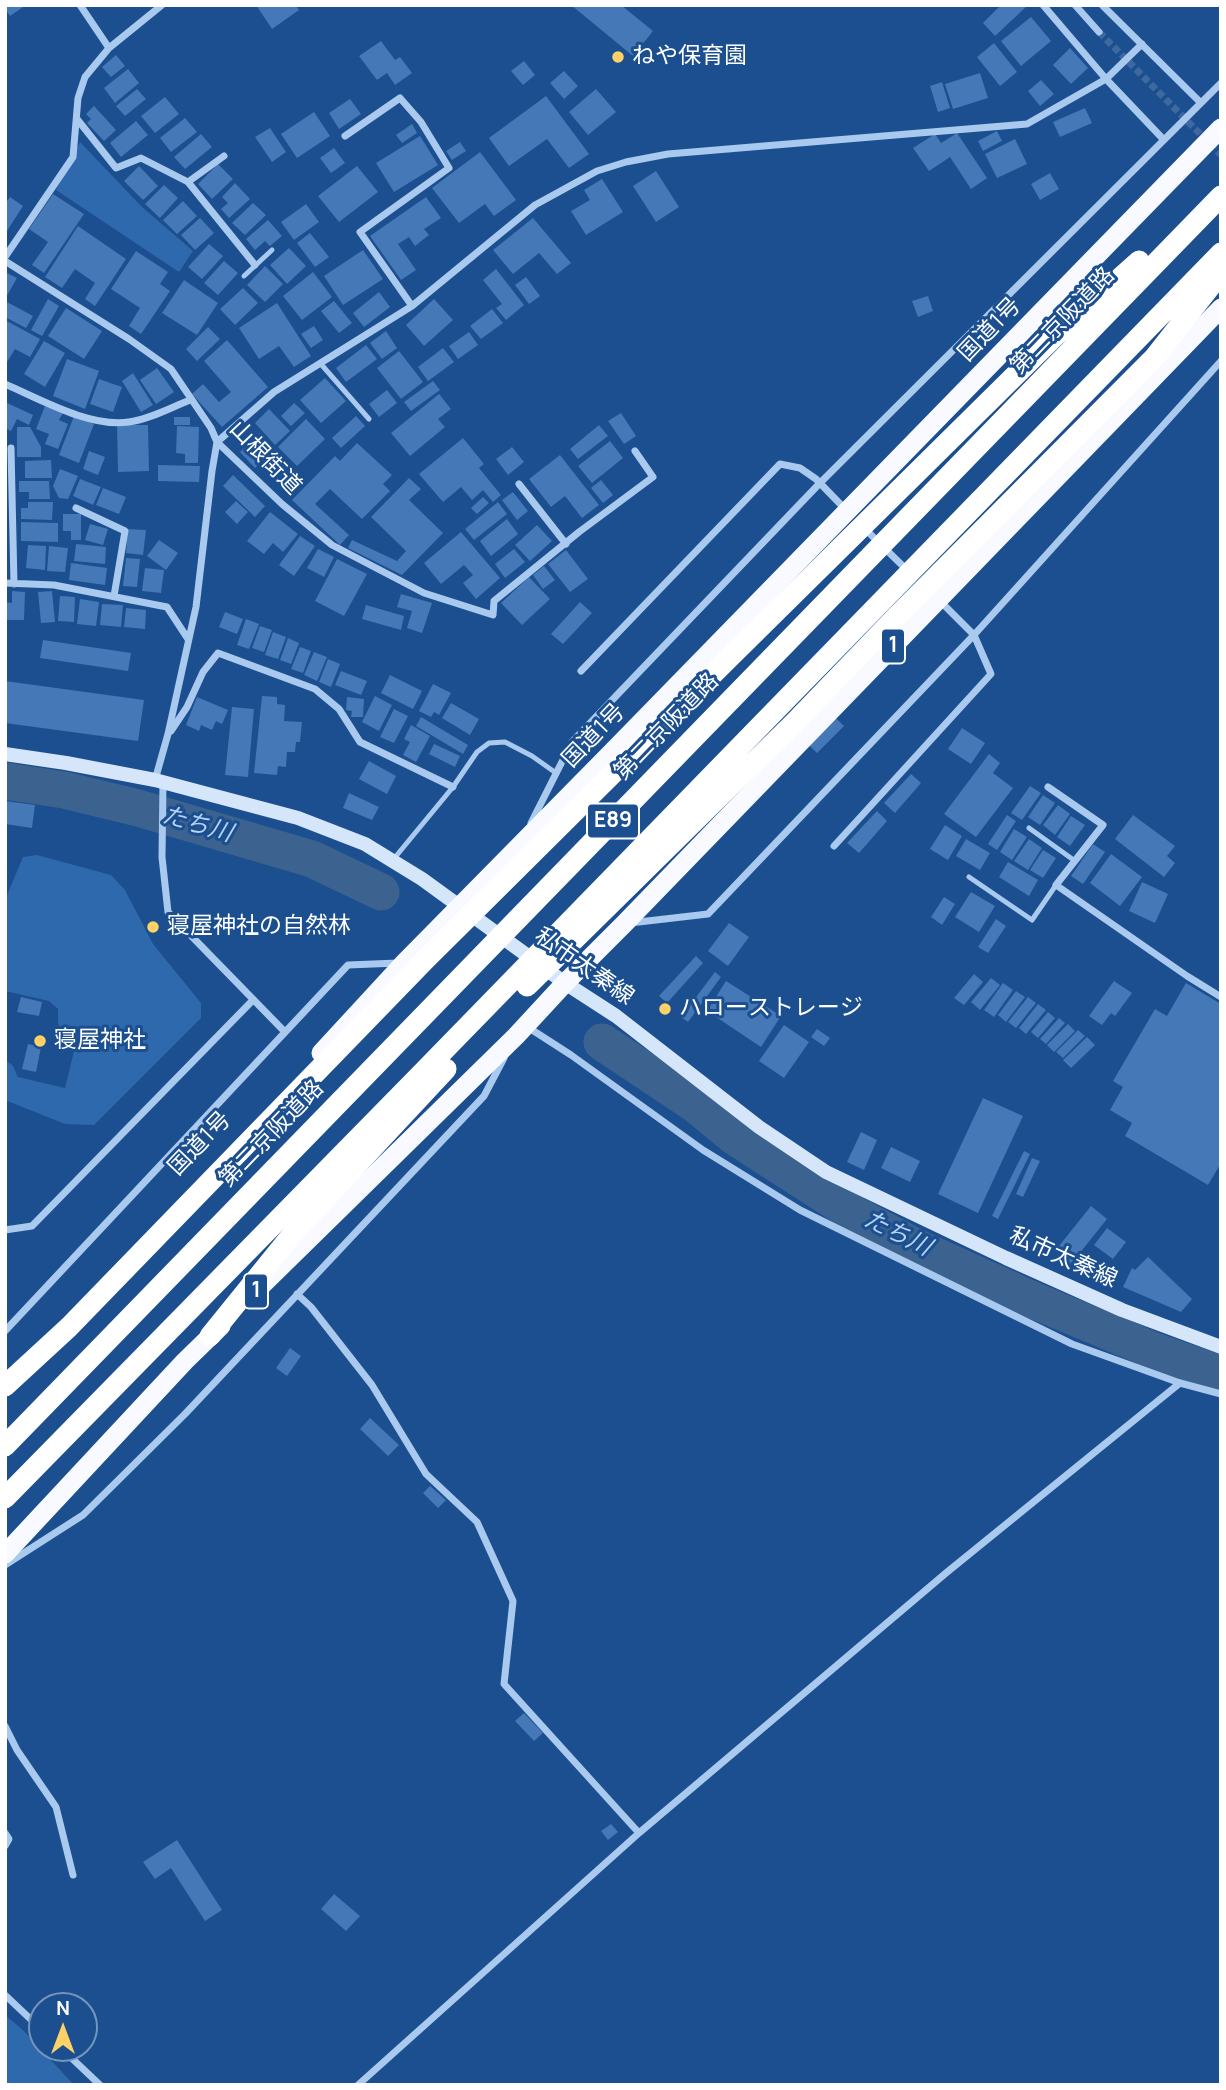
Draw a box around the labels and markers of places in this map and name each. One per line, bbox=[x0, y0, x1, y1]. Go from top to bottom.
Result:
place label: ねや保育園 bbox=[632, 43, 747, 71]
marker: ねや保育園 bbox=[610, 49, 626, 65]
place label: 寝屋神社の自然林 bbox=[167, 913, 351, 941]
marker: 寝屋神社の自然林 bbox=[145, 919, 161, 935]
place label: ハローストレージ bbox=[679, 995, 863, 1023]
marker: ハローストレージ bbox=[657, 1001, 673, 1017]
place label: 寝屋神社 bbox=[54, 1027, 146, 1055]
marker: 寝屋神社 bbox=[32, 1033, 48, 1049]

